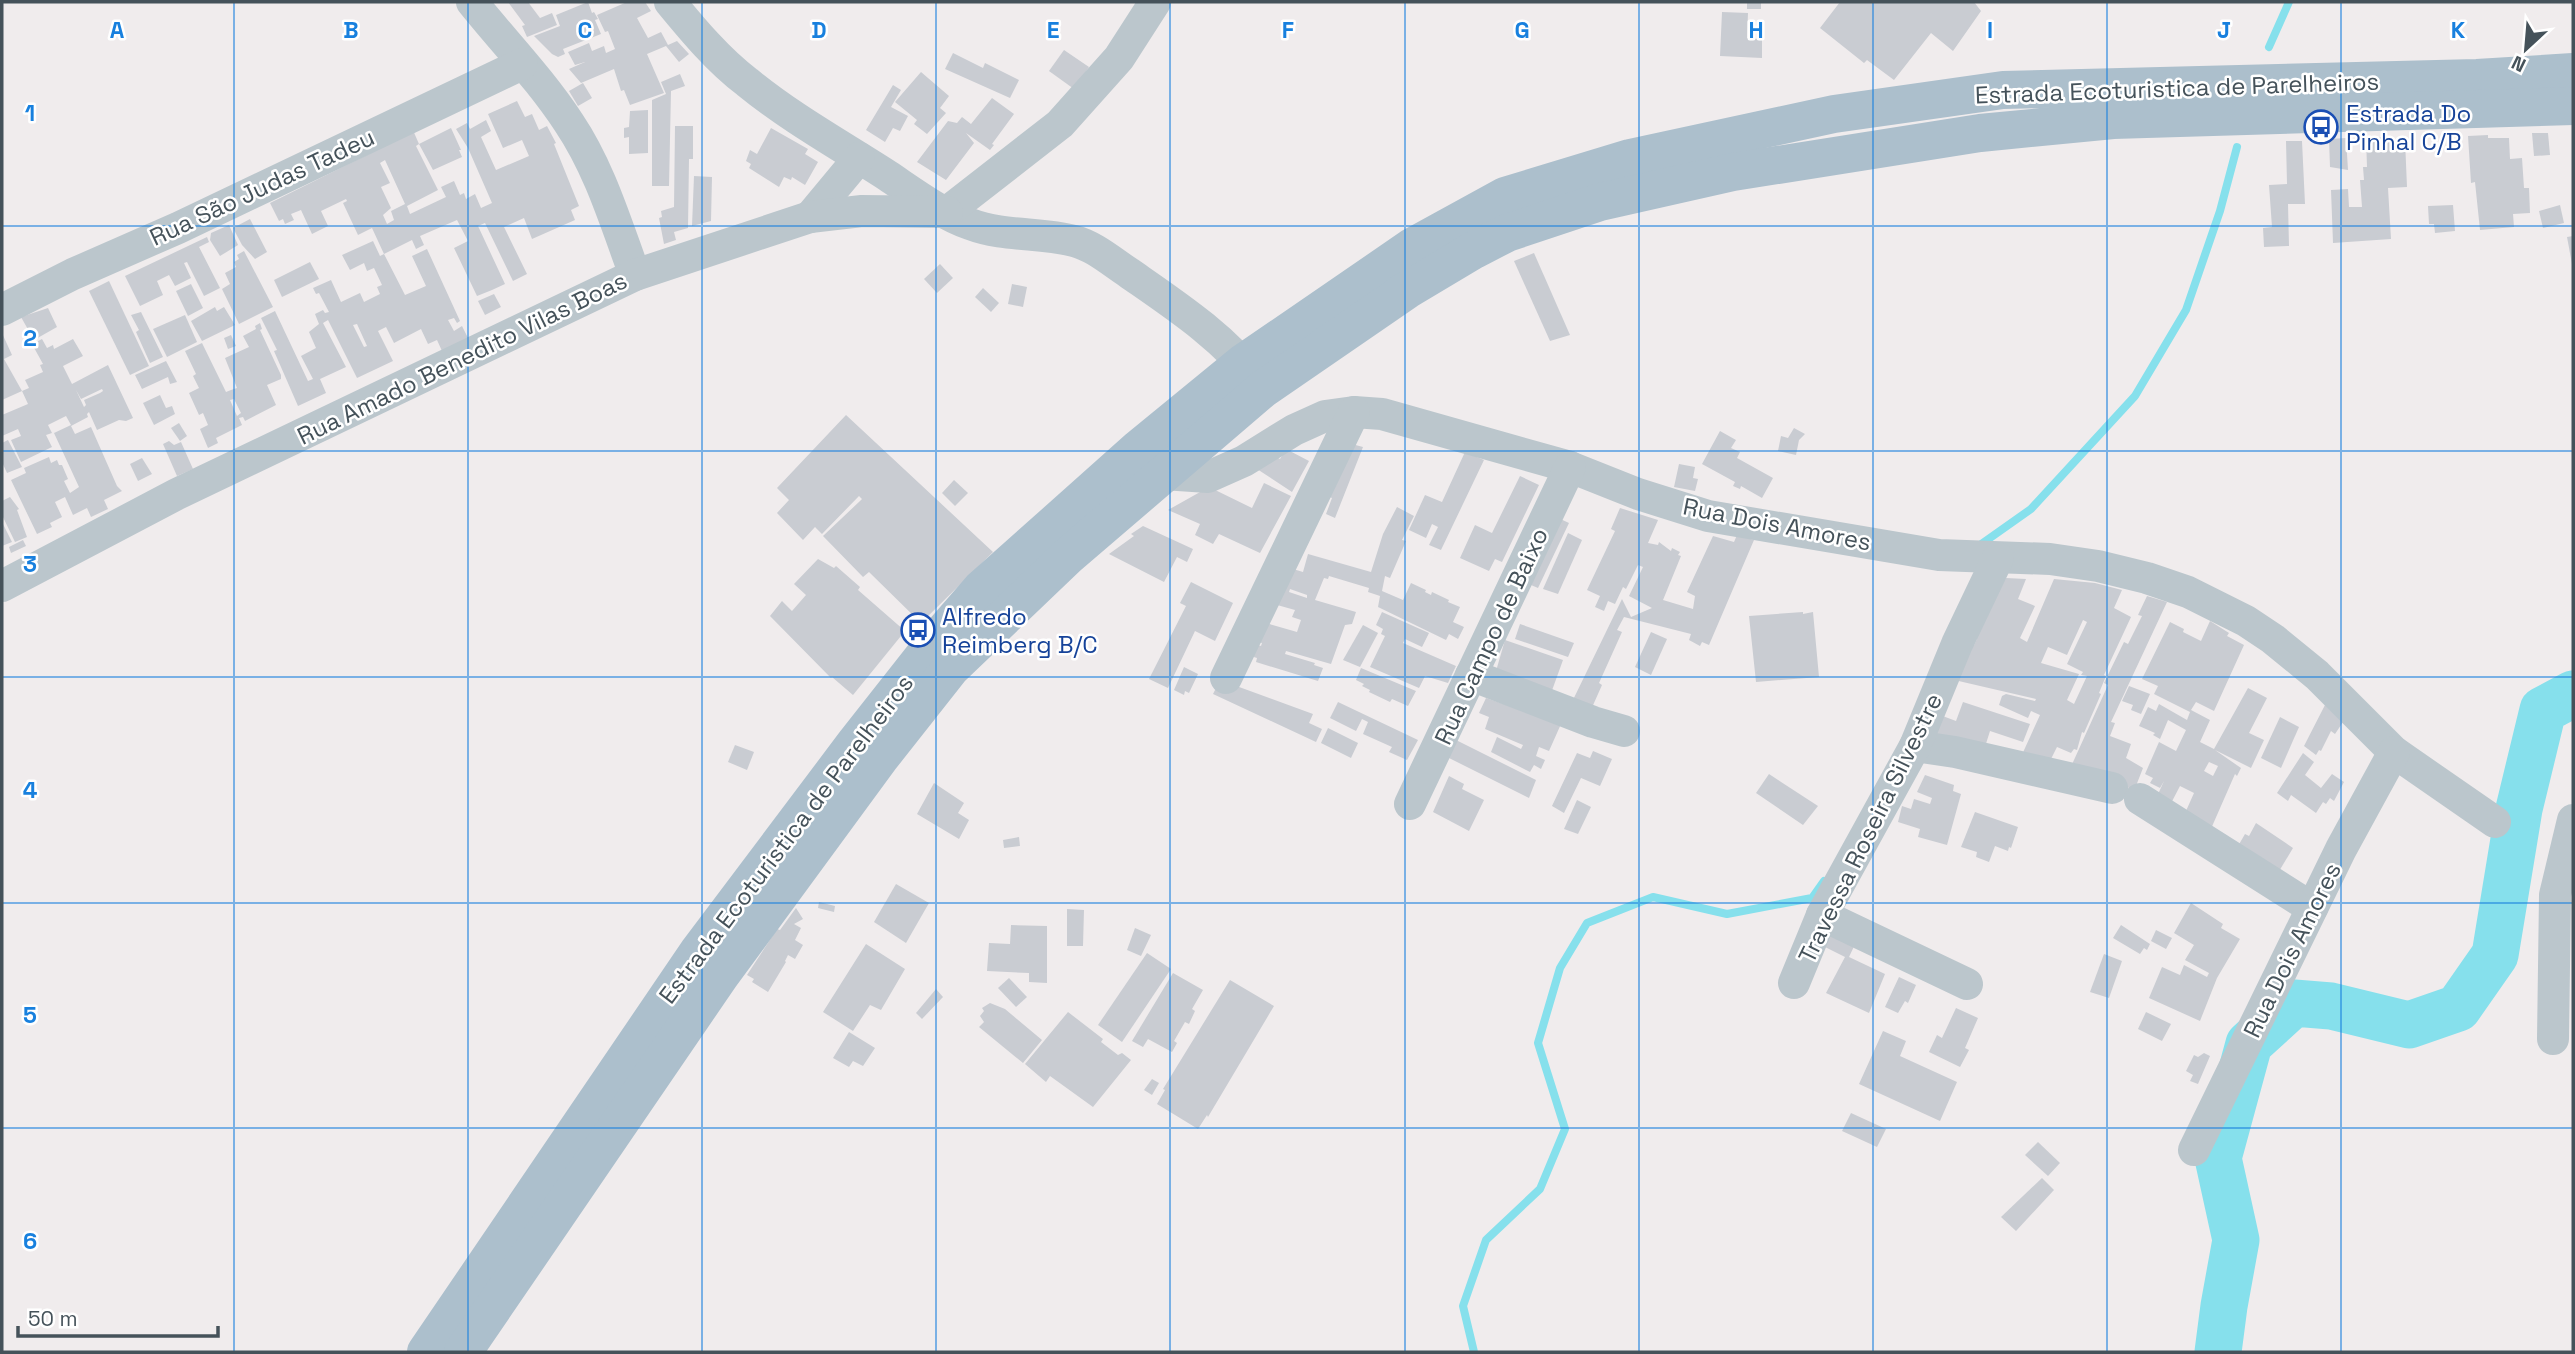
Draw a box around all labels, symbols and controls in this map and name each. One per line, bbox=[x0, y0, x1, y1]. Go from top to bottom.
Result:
north arrow bbox=[2491, 14, 2561, 84]
text: A bbox=[110, 15, 125, 45]
text: B bbox=[343, 15, 359, 45]
text: C bbox=[578, 15, 592, 45]
text: D bbox=[811, 15, 827, 45]
text: E bbox=[1047, 15, 1059, 45]
text: F bbox=[1282, 15, 1294, 45]
text: G bbox=[1514, 15, 1530, 45]
text: H bbox=[1748, 15, 1764, 45]
text: I bbox=[1987, 15, 1993, 45]
text: J bbox=[2217, 15, 2231, 45]
text: K bbox=[2451, 15, 2466, 45]
text: N bbox=[2508, 50, 2530, 78]
street label: Estrada Ecoturistica de Parelheiros bbox=[1974, 65, 2380, 111]
text: 1 bbox=[25, 98, 35, 128]
place label: Estrada Do Pinhal C/B bbox=[2346, 98, 2471, 157]
bus stop icon: Estrada Do Pinhal C/B bbox=[2302, 108, 2340, 146]
street label: Rua São Judas Tadeu bbox=[145, 121, 379, 253]
street label: Rua Amado Benedito Vilas Boas bbox=[292, 265, 632, 451]
text: 2 bbox=[23, 323, 37, 353]
street label: Rua Dois Amores bbox=[1680, 491, 1874, 557]
street label: Rua Campo de Baixo bbox=[1427, 523, 1555, 749]
text: 3 bbox=[23, 549, 37, 579]
place label: Alfredo Reimberg B/C bbox=[942, 601, 1098, 660]
bus stop icon: Alfredo Reimberg B/C bbox=[899, 611, 937, 649]
street label: Estrada Ecoturistica de Parelheiros bbox=[652, 668, 920, 1010]
street label: Travessa Roseira Silvestre bbox=[1791, 688, 1949, 968]
text: 4 bbox=[23, 775, 38, 805]
street label: Rua Dois Amores bbox=[2236, 857, 2348, 1043]
text: 5 bbox=[23, 1000, 37, 1030]
text: 6 bbox=[23, 1226, 37, 1256]
scale bar bbox=[18, 1294, 217, 1338]
text: 50 m bbox=[28, 1305, 78, 1332]

